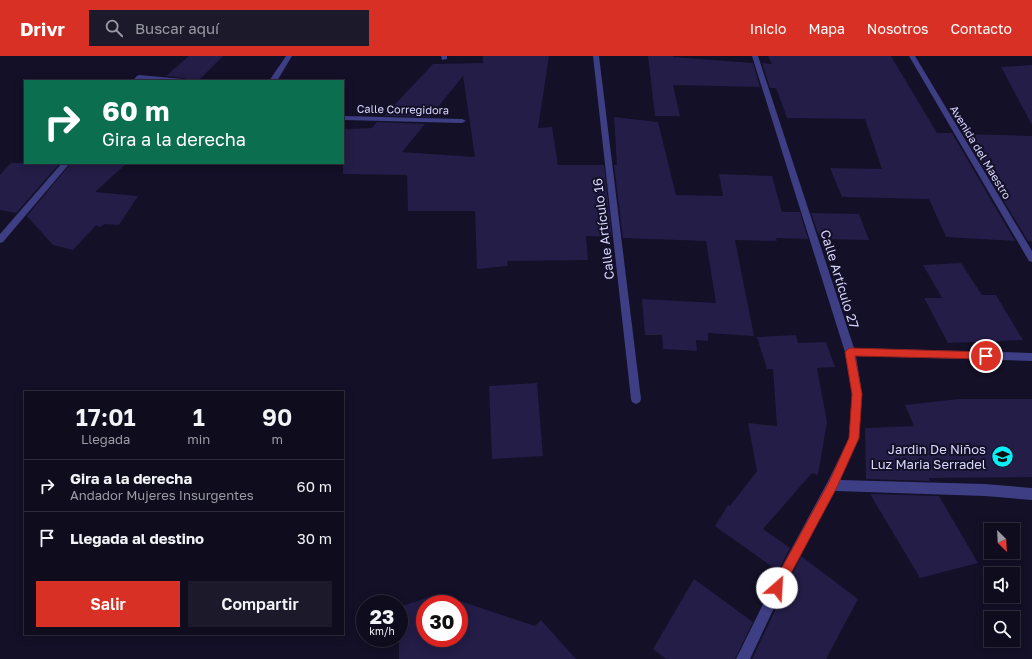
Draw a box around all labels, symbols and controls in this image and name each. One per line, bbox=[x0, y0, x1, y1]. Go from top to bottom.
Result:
search box bbox=[89, 10, 369, 46]
text: Drivr bbox=[20, 17, 65, 40]
icon: search bbox=[103, 17, 125, 39]
text: Buscar aquí bbox=[135, 19, 219, 37]
text: Inicio bbox=[750, 20, 786, 37]
text: Mapa bbox=[808, 20, 845, 37]
text: Nosotros bbox=[867, 20, 928, 37]
text: Contacto bbox=[950, 20, 1012, 37]
text: 60 m bbox=[102, 94, 169, 127]
icon: right bbox=[36, 96, 88, 148]
street label: Calle Corregidora bbox=[357, 102, 449, 116]
street label: Avenida del Maestro bbox=[948, 103, 1014, 202]
text: Gira a la derecha bbox=[102, 128, 246, 150]
street label: Calle Artículo 16 bbox=[589, 177, 617, 281]
street label: Calle Artículo 27 bbox=[817, 228, 863, 330]
pin bbox=[969, 339, 1003, 373]
icon: arrive bbox=[975, 345, 997, 367]
text: 17:01 bbox=[76, 402, 136, 431]
text: 1 bbox=[193, 402, 205, 431]
text: 90 bbox=[262, 402, 292, 431]
text: Llegada bbox=[81, 431, 130, 447]
text: min bbox=[187, 431, 210, 447]
text: m bbox=[271, 431, 283, 447]
place label: Jardin De Niños Luz Maria Serradel bbox=[871, 441, 986, 472]
school or university icon: Jardin De Niños Luz Maria Serradel bbox=[989, 443, 1015, 469]
text: Gira a la derecha bbox=[70, 469, 192, 487]
icon: right bbox=[36, 475, 58, 497]
text: 60 m bbox=[297, 477, 332, 495]
text: Andador Mujeres Insurgentes bbox=[70, 487, 254, 503]
north arrow bbox=[984, 523, 1020, 559]
map controls bbox=[984, 523, 1020, 647]
icon: arrive bbox=[36, 527, 58, 549]
text: Llegada al destino bbox=[70, 529, 204, 547]
text: 30 m bbox=[297, 529, 332, 547]
position arrow bbox=[756, 567, 798, 609]
button: sound bbox=[984, 567, 1020, 603]
button: Salir bbox=[36, 581, 180, 627]
button: Compartir bbox=[188, 581, 332, 627]
speed limit sign: 30 bbox=[416, 595, 468, 647]
text: 23 bbox=[370, 604, 394, 628]
button: search bbox=[984, 611, 1020, 647]
text: km/h bbox=[369, 625, 395, 637]

